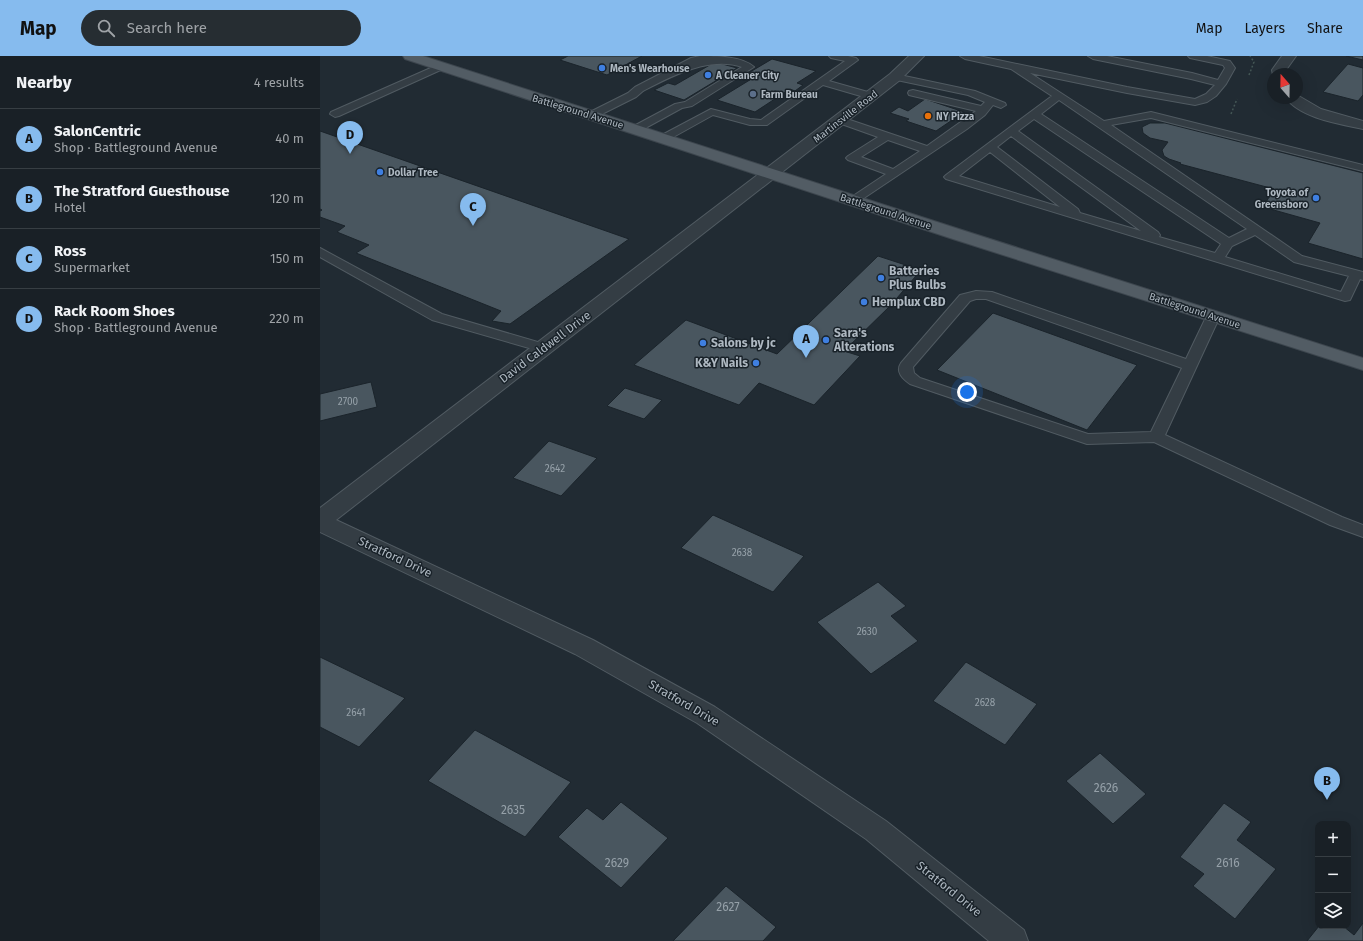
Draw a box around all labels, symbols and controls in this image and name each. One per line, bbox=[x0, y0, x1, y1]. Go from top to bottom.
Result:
search box bbox=[81, 10, 361, 46]
text: Map bbox=[20, 17, 57, 40]
icon: search bbox=[95, 17, 117, 39]
text: Search here bbox=[127, 19, 207, 37]
text: Map bbox=[1196, 20, 1222, 37]
text: Layers bbox=[1244, 20, 1285, 37]
text: Share bbox=[1307, 20, 1343, 37]
marker: Men's Wearhouse bbox=[597, 63, 607, 73]
place label: Men's Wearhouse bbox=[610, 63, 690, 75]
north arrow bbox=[1267, 68, 1303, 104]
marker: A Cleaner City bbox=[703, 70, 713, 80]
place label: A Cleaner City bbox=[715, 70, 780, 82]
text: Nearby bbox=[16, 72, 71, 93]
text: 4 results bbox=[254, 75, 304, 90]
street label: Martinsville Road bbox=[811, 88, 880, 146]
marker: Farm Bureau bbox=[748, 89, 758, 99]
place label: Farm Bureau bbox=[761, 89, 818, 101]
street label: Battleground Avenue bbox=[530, 92, 625, 132]
marker: NY Pizza bbox=[923, 111, 933, 121]
place label: NY Pizza bbox=[936, 111, 975, 123]
pin: D bbox=[337, 121, 363, 154]
text: SalonCentric bbox=[54, 122, 141, 140]
text: A bbox=[25, 131, 33, 146]
text: 40 m bbox=[275, 131, 304, 146]
text: Shop · Battleground Avenue bbox=[54, 140, 218, 155]
marker: Dollar Tree bbox=[375, 167, 385, 177]
place label: Dollar Tree bbox=[388, 167, 438, 179]
text: The Stratford Guesthouse bbox=[54, 182, 230, 200]
place label: Toyota of Greensboro bbox=[1255, 187, 1309, 211]
text: B bbox=[25, 191, 33, 206]
text: 120 m bbox=[270, 191, 304, 206]
street label: Battleground Avenue bbox=[839, 192, 933, 232]
pin: C bbox=[460, 193, 486, 226]
marker: Toyota of Greensboro bbox=[1311, 193, 1321, 203]
text: Hotel bbox=[54, 200, 86, 215]
text: Ross bbox=[54, 242, 86, 260]
text: C bbox=[25, 251, 33, 266]
text: 150 m bbox=[270, 251, 304, 266]
text: Supermarket bbox=[54, 260, 130, 275]
place label: Batteries Plus Bulbs bbox=[889, 264, 946, 292]
marker: Batteries Plus Bulbs bbox=[876, 273, 886, 283]
street label: Battleground Avenue bbox=[1148, 291, 1242, 331]
place label: Hemplux CBD bbox=[872, 295, 946, 309]
marker: Hemplux CBD bbox=[859, 297, 869, 307]
text: Rack Room Shoes bbox=[54, 302, 175, 320]
street label: David Caldwell Drive bbox=[497, 308, 593, 386]
text: D bbox=[25, 311, 33, 326]
text: 220 m bbox=[269, 311, 304, 326]
text: Shop · Battleground Avenue bbox=[54, 320, 218, 335]
pin: A bbox=[793, 325, 819, 358]
place label: Sara's Alterations bbox=[833, 326, 895, 354]
marker: Sara's Alterations bbox=[821, 335, 831, 345]
place label: Salons by jc bbox=[711, 336, 776, 350]
marker: Salons by jc bbox=[698, 338, 708, 348]
place label: K&Y Nails bbox=[695, 356, 748, 370]
marker: K&Y Nails bbox=[751, 358, 761, 368]
your location bbox=[957, 382, 977, 402]
house number: 2700 bbox=[338, 396, 359, 408]
house number: 2642 bbox=[545, 463, 565, 475]
street label: Stratford Drive bbox=[356, 534, 434, 580]
house number: 2638 bbox=[732, 547, 753, 559]
house number: 2630 bbox=[857, 626, 878, 638]
street label: Stratford Drive bbox=[646, 677, 722, 729]
house number: 2628 bbox=[975, 697, 996, 709]
house number: 2641 bbox=[346, 707, 366, 719]
pin: B bbox=[1314, 767, 1340, 800]
house number: 2626 bbox=[1094, 781, 1118, 795]
house number: 2635 bbox=[501, 803, 525, 817]
map controls bbox=[1315, 821, 1351, 929]
button: + bbox=[1315, 821, 1351, 857]
house number: 2629 bbox=[605, 856, 629, 870]
house number: 2616 bbox=[1216, 856, 1240, 870]
button: − bbox=[1315, 857, 1351, 893]
street label: Stratford Drive bbox=[914, 859, 984, 919]
button: layers bbox=[1315, 893, 1351, 929]
house number: 2627 bbox=[716, 900, 740, 914]

